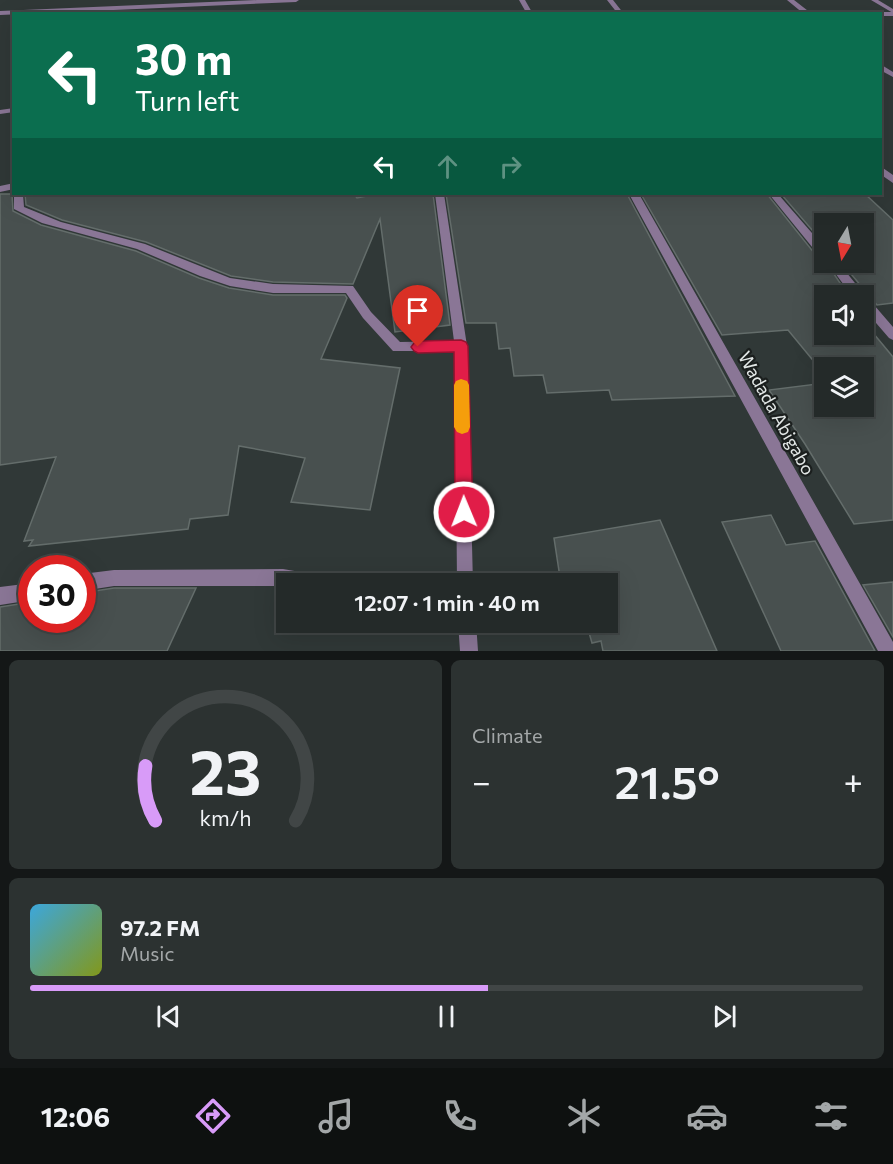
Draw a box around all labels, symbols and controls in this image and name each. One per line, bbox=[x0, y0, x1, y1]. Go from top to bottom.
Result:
text: 30 m bbox=[135, 32, 232, 84]
icon: left bbox=[36, 36, 114, 114]
text: Turn left bbox=[135, 84, 239, 117]
icon: left bbox=[368, 150, 401, 183]
icon: ahead bbox=[431, 150, 464, 183]
icon: right bbox=[494, 150, 527, 183]
north arrow bbox=[814, 213, 874, 273]
map controls bbox=[814, 213, 874, 417]
pin bbox=[392, 285, 443, 347]
button: sound bbox=[814, 285, 874, 345]
icon: arrive bbox=[401, 294, 434, 327]
street label: Wadada Abigabo bbox=[734, 347, 820, 479]
button: layers bbox=[814, 357, 874, 417]
position arrow bbox=[432, 480, 496, 544]
speed limit sign: 30 bbox=[18, 555, 96, 633]
text: 12:07 · 1 min · 40 m bbox=[354, 589, 540, 616]
text: Climate bbox=[472, 723, 542, 747]
text: 23 bbox=[190, 732, 261, 808]
text: 21.5° bbox=[615, 753, 720, 808]
text: − bbox=[472, 760, 491, 801]
text: + bbox=[844, 760, 863, 801]
text: km/h bbox=[199, 805, 252, 831]
text: 97.2 FM bbox=[120, 914, 200, 941]
text: Music bbox=[120, 941, 174, 965]
icon: previous bbox=[152, 1000, 185, 1033]
icon: pause bbox=[430, 1000, 463, 1033]
icon: next bbox=[708, 1000, 741, 1033]
icon: directions bbox=[192, 1095, 234, 1137]
icon: music bbox=[315, 1095, 357, 1137]
icon: phone bbox=[439, 1095, 481, 1137]
icon: climate bbox=[563, 1095, 605, 1137]
icon: car bbox=[686, 1095, 728, 1137]
icon: filters bbox=[810, 1095, 852, 1137]
text: 12:06 bbox=[41, 1100, 110, 1133]

